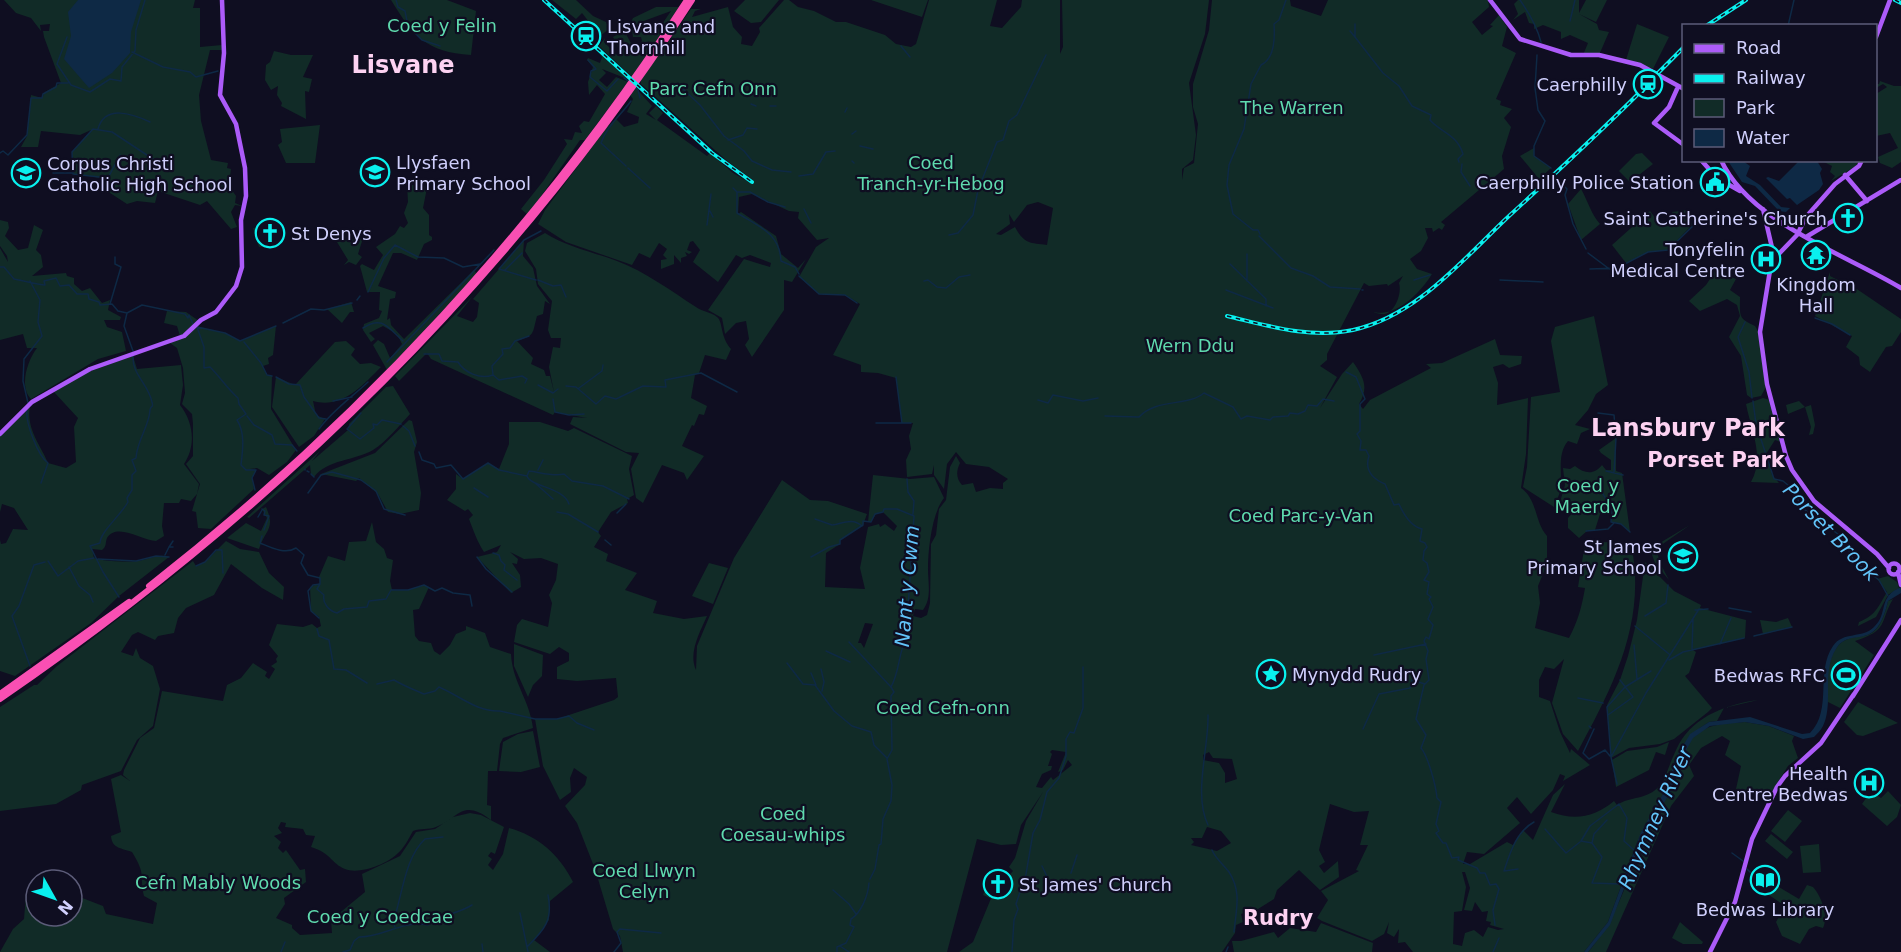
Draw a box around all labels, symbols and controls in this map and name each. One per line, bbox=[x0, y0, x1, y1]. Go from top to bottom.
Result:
park label: Coed y Felin bbox=[387, 15, 497, 36]
place label: Lisvane and Thornhill bbox=[606, 16, 715, 58]
station icon: Lisvane and Thornhill bbox=[570, 20, 602, 52]
legend bbox=[1682, 24, 1877, 162]
text: Road bbox=[1736, 37, 1781, 58]
district label: Lisvane bbox=[351, 51, 455, 79]
text: Railway bbox=[1736, 67, 1806, 88]
station icon: Caerphilly bbox=[1632, 68, 1664, 100]
place label: Caerphilly bbox=[1536, 74, 1627, 95]
park label: Parc Cefn Onn bbox=[649, 78, 777, 99]
park label: The Warren bbox=[1239, 97, 1344, 118]
text: Park bbox=[1736, 97, 1775, 118]
text: Water bbox=[1736, 127, 1790, 148]
place label: Llysfaen Primary School bbox=[396, 152, 531, 194]
park label: Coed Tranch-yr-Hebog bbox=[856, 152, 1005, 194]
place label: Corpus Christi Catholic High School bbox=[47, 153, 233, 195]
school or university icon: Llysfaen Primary School bbox=[359, 156, 391, 188]
school or university icon: Corpus Christi Catholic High School bbox=[10, 157, 42, 189]
public building icon: Caerphilly Police Station bbox=[1699, 166, 1731, 198]
place label: Caerphilly Police Station bbox=[1476, 172, 1694, 193]
church icon: Saint Catherine's Church bbox=[1832, 202, 1864, 234]
place label: Saint Catherine's Church bbox=[1604, 208, 1827, 229]
church icon: St Denys bbox=[254, 217, 286, 249]
place label: St Denys bbox=[291, 223, 372, 244]
place label: Tonyfelin Medical Centre bbox=[1610, 239, 1745, 281]
temple icon: Kingdom Hall bbox=[1800, 239, 1832, 271]
hospital icon: Tonyfelin Medical Centre bbox=[1750, 243, 1782, 275]
place label: Kingdom Hall bbox=[1776, 274, 1856, 316]
park label: Wern Ddu bbox=[1146, 335, 1234, 356]
district label: Lansbury Park bbox=[1591, 414, 1786, 442]
district label: Porset Park bbox=[1647, 448, 1786, 472]
park label: Coed y Maerdy bbox=[1555, 475, 1622, 517]
water label: Porset Brook bbox=[1778, 478, 1885, 587]
park label: Coed Parc-y-Van bbox=[1228, 505, 1374, 526]
water label: Nant y Cwm bbox=[890, 524, 924, 648]
place label: St James Primary School bbox=[1527, 536, 1662, 578]
school or university icon: St James Primary School bbox=[1667, 540, 1699, 572]
place icon: Mynydd Rudry bbox=[1255, 658, 1287, 690]
sports icon: Bedwas RFC bbox=[1830, 659, 1862, 691]
place label: Mynydd Rudry bbox=[1292, 664, 1422, 685]
place label: Bedwas RFC bbox=[1714, 665, 1825, 686]
park label: Coed Cefn-onn bbox=[876, 697, 1010, 718]
water label: Rhymney River bbox=[1613, 742, 1698, 893]
place label: Health Centre Bedwas bbox=[1712, 763, 1848, 805]
hospital icon: Health Centre Bedwas bbox=[1853, 767, 1885, 799]
park label: Coed Coesau-whips bbox=[721, 803, 845, 845]
park label: Coed Llwyn Celyn bbox=[592, 860, 696, 902]
library icon: Bedwas Library bbox=[1749, 864, 1781, 896]
north arrow bbox=[24, 868, 84, 928]
church icon: St James' Church bbox=[982, 868, 1014, 900]
park label: Cefn Mably Woods bbox=[135, 872, 301, 893]
place label: St James' Church bbox=[1019, 874, 1172, 895]
text: N bbox=[54, 896, 77, 919]
place label: Bedwas Library bbox=[1696, 899, 1835, 920]
park label: Coed y Coedcae bbox=[307, 906, 453, 927]
district label: Rudry bbox=[1243, 906, 1313, 930]

